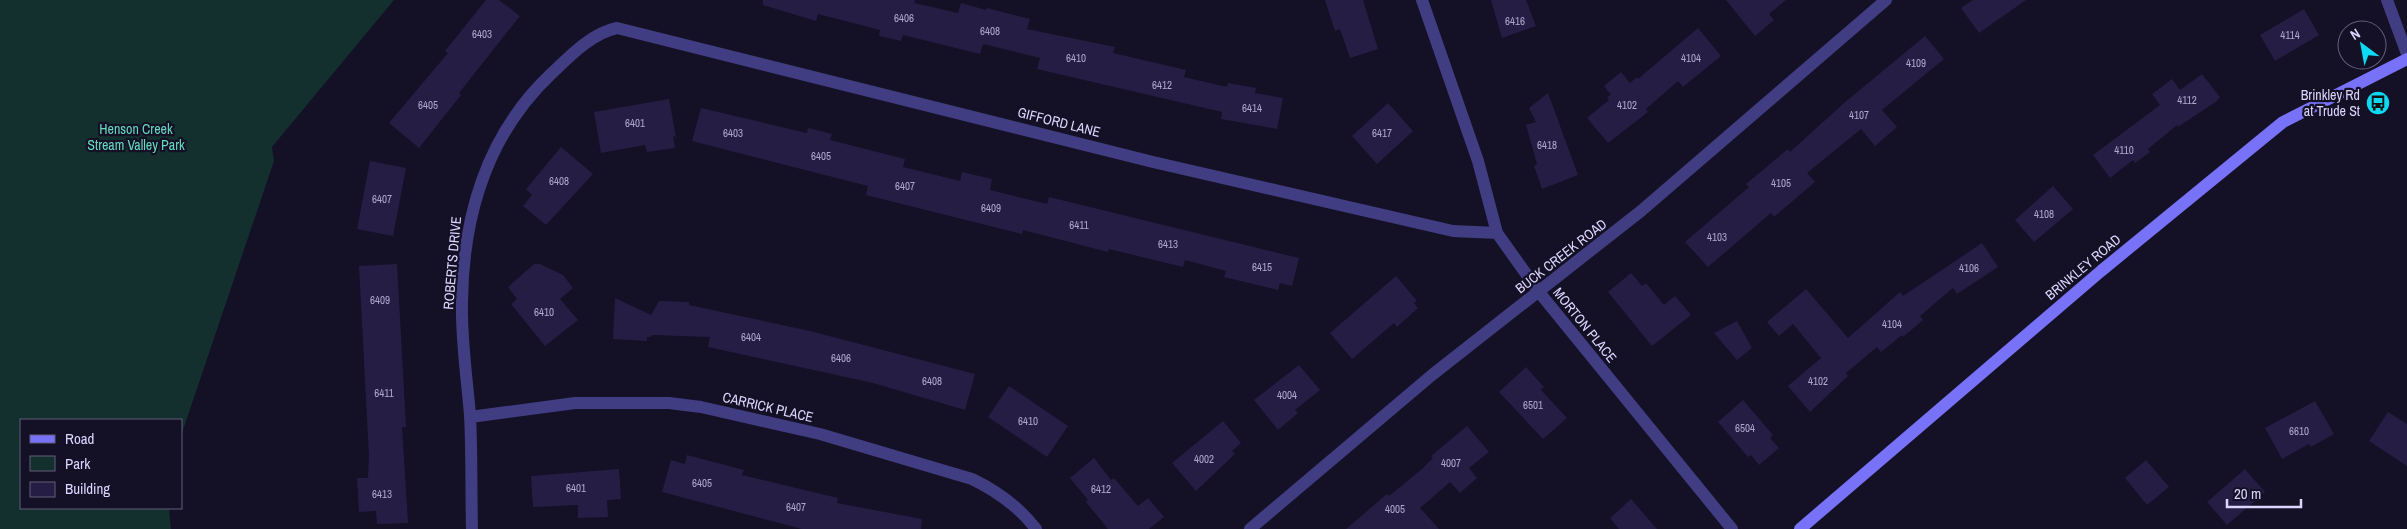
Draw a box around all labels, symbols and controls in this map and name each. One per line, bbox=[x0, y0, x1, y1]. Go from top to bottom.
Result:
house number: 6406 bbox=[894, 11, 914, 25]
house number: 6416 bbox=[1505, 14, 1525, 28]
north arrow bbox=[2337, 20, 2387, 70]
house number: 6408 bbox=[980, 24, 1000, 38]
text: N bbox=[2347, 24, 2363, 44]
house number: 6403 bbox=[472, 27, 492, 41]
house number: 4114 bbox=[2280, 28, 2300, 42]
house number: 6410 bbox=[1066, 51, 1086, 65]
house number: 4104 bbox=[1681, 51, 1701, 65]
house number: 4109 bbox=[1906, 56, 1926, 70]
house number: 6412 bbox=[1152, 78, 1172, 92]
place label: Brinkley Rd at Trude St bbox=[2301, 86, 2360, 120]
bus stop icon: Brinkley Rd at Trude St bbox=[2365, 90, 2391, 116]
house number: 4112 bbox=[2177, 93, 2197, 107]
house number: 6405 bbox=[418, 98, 438, 112]
house number: 4102 bbox=[1617, 98, 1637, 112]
house number: 6414 bbox=[1242, 101, 1262, 115]
street label: GIFFORD LANE bbox=[1016, 103, 1102, 141]
house number: 4107 bbox=[1849, 108, 1869, 122]
house number: 6401 bbox=[625, 116, 645, 130]
park label: Henson Creek Stream Valley Park bbox=[87, 120, 185, 154]
house number: 6403 bbox=[723, 126, 743, 140]
house number: 6417 bbox=[1372, 126, 1392, 140]
house number: 6418 bbox=[1537, 138, 1557, 152]
house number: 4110 bbox=[2114, 143, 2134, 157]
house number: 6405 bbox=[811, 149, 831, 163]
house number: 6408 bbox=[549, 174, 569, 188]
house number: 4105 bbox=[1771, 176, 1791, 190]
house number: 6407 bbox=[895, 179, 915, 193]
house number: 6407 bbox=[372, 192, 392, 206]
house number: 6409 bbox=[981, 201, 1001, 215]
house number: 4108 bbox=[2034, 207, 2054, 221]
street label: BUCK CREEK ROAD bbox=[1512, 215, 1610, 297]
street label: ROBERTS DRIVE bbox=[439, 216, 465, 310]
house number: 6411 bbox=[1069, 218, 1089, 232]
house number: 4103 bbox=[1707, 230, 1727, 244]
street label: BRINKLEY ROAD bbox=[2042, 230, 2124, 304]
house number: 6413 bbox=[1158, 237, 1178, 251]
house number: 6415 bbox=[1252, 260, 1272, 274]
house number: 4106 bbox=[1959, 261, 1979, 275]
street label: MORTON PLACE bbox=[1549, 284, 1621, 366]
house number: 6409 bbox=[370, 293, 390, 307]
house number: 6410 bbox=[534, 305, 554, 319]
house number: 4104 bbox=[1882, 317, 1902, 331]
house number: 6404 bbox=[741, 330, 761, 344]
house number: 6406 bbox=[831, 351, 851, 365]
house number: 6408 bbox=[922, 374, 942, 388]
house number: 4102 bbox=[1808, 374, 1828, 388]
house number: 6411 bbox=[374, 386, 394, 400]
street label: CARRICK PLACE bbox=[721, 388, 815, 426]
house number: 4004 bbox=[1277, 388, 1297, 402]
house number: 6501 bbox=[1523, 398, 1543, 412]
house number: 6410 bbox=[1018, 414, 1038, 428]
legend bbox=[20, 419, 182, 509]
house number: 6504 bbox=[1735, 421, 1755, 435]
house number: 6610 bbox=[2289, 424, 2309, 438]
text: Road bbox=[65, 428, 94, 449]
house number: 4002 bbox=[1194, 452, 1214, 466]
text: Park bbox=[65, 453, 91, 474]
house number: 4007 bbox=[1441, 456, 1461, 470]
house number: 6405 bbox=[692, 476, 712, 490]
scale bar bbox=[2227, 476, 2301, 508]
text: Building bbox=[65, 478, 110, 499]
house number: 6401 bbox=[566, 481, 586, 495]
house number: 6412 bbox=[1091, 482, 1111, 496]
text: 20 m bbox=[2234, 483, 2261, 504]
house number: 6413 bbox=[372, 487, 392, 501]
house number: 6407 bbox=[786, 500, 806, 514]
house number: 4005 bbox=[1385, 502, 1405, 516]

